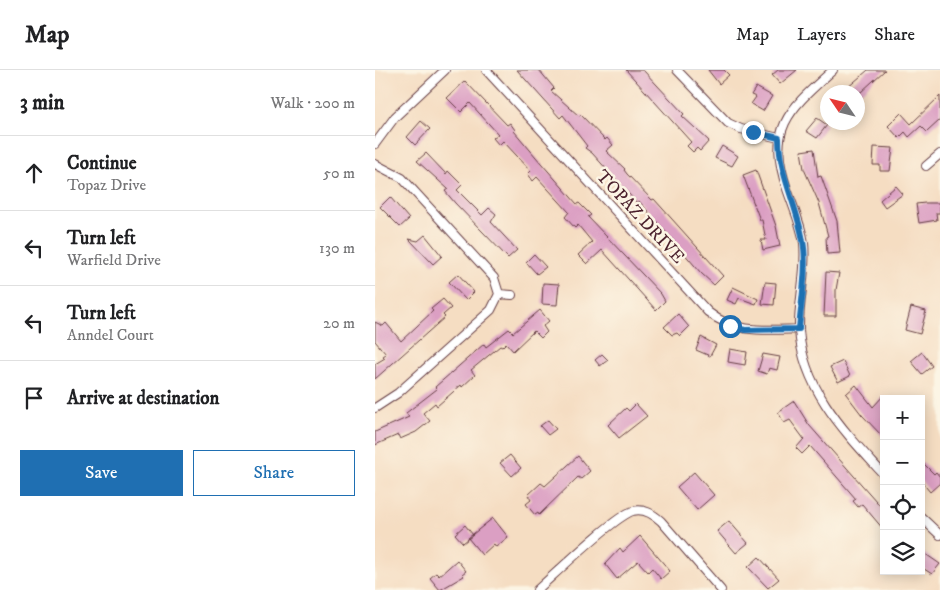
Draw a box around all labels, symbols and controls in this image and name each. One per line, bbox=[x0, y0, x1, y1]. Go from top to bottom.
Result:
text: Map bbox=[25, 20, 69, 50]
text: Map bbox=[736, 24, 769, 46]
text: Layers bbox=[797, 24, 846, 46]
text: Share bbox=[874, 24, 915, 46]
north arrow bbox=[820, 85, 865, 130]
text: 3 min bbox=[20, 90, 65, 116]
text: Walk · 200 m bbox=[271, 93, 355, 113]
route end bbox=[742, 121, 765, 144]
text: Continue bbox=[67, 152, 137, 175]
icon: ahead bbox=[20, 159, 48, 187]
text: 50 m bbox=[323, 163, 355, 183]
street label: TOPAZ DRIVE bbox=[591, 166, 689, 268]
text: Topaz Drive bbox=[67, 175, 146, 195]
text: Turn left bbox=[67, 227, 136, 250]
icon: left bbox=[20, 234, 48, 262]
text: 130 m bbox=[319, 238, 355, 258]
text: Warfield Drive bbox=[67, 250, 161, 270]
text: Turn left bbox=[67, 302, 136, 325]
icon: left bbox=[20, 309, 48, 337]
text: 20 m bbox=[323, 313, 355, 333]
route start bbox=[719, 315, 742, 338]
text: Anndel Court bbox=[67, 325, 154, 345]
icon: arrive bbox=[20, 384, 48, 412]
text: Arrive at destination bbox=[67, 387, 219, 410]
map controls bbox=[880, 395, 925, 575]
button: + bbox=[880, 395, 925, 440]
button: − bbox=[880, 440, 925, 485]
button: Save bbox=[20, 450, 183, 496]
button: Share bbox=[193, 450, 355, 496]
button: locate bbox=[880, 485, 925, 530]
button: layers bbox=[880, 530, 925, 575]

